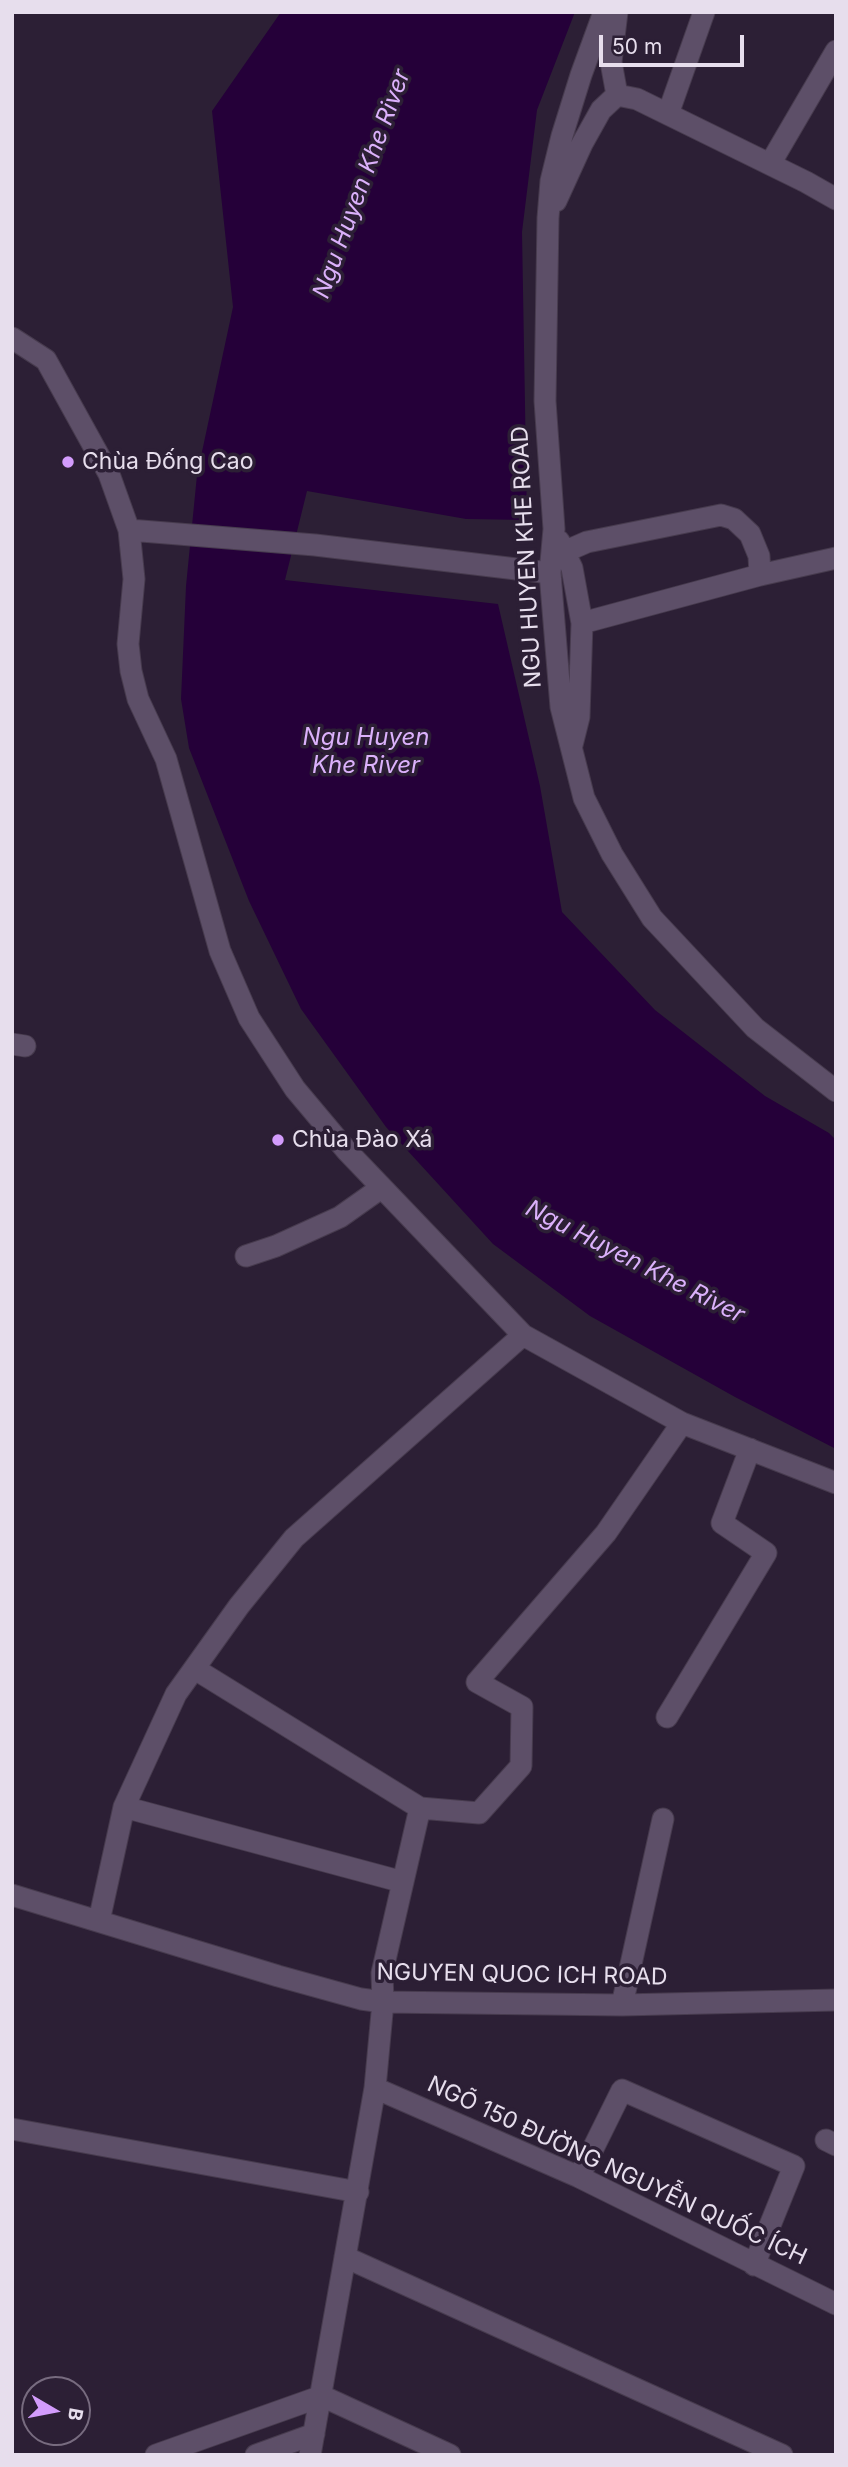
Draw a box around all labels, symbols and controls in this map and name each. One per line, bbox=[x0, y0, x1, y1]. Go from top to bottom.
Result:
scale bar bbox=[603, 21, 748, 65]
text: 50 m bbox=[612, 34, 662, 59]
water label: Ngu Huyen Khe River bbox=[307, 66, 417, 302]
street label: NGU HUYEN KHE ROAD bbox=[506, 425, 548, 689]
place label: Chùa Đống Cao bbox=[82, 448, 253, 476]
marker: Chùa Đống Cao bbox=[60, 454, 76, 470]
water label: Ngu Huyen Khe River bbox=[303, 724, 429, 780]
place label: Chùa Đào Xá bbox=[292, 1126, 432, 1154]
marker: Chùa Đào Xá bbox=[270, 1132, 286, 1148]
water label: Ngu Huyen Khe River bbox=[521, 1194, 749, 1330]
street label: NGUYEN QUOC ICH ROAD bbox=[376, 1959, 668, 1991]
street label: NGÕ 150 ĐƯỜNG NGUYỄN QUỐC ÍCH bbox=[423, 2071, 811, 2271]
north arrow bbox=[21, 2376, 91, 2446]
text: B bbox=[63, 2406, 88, 2423]

